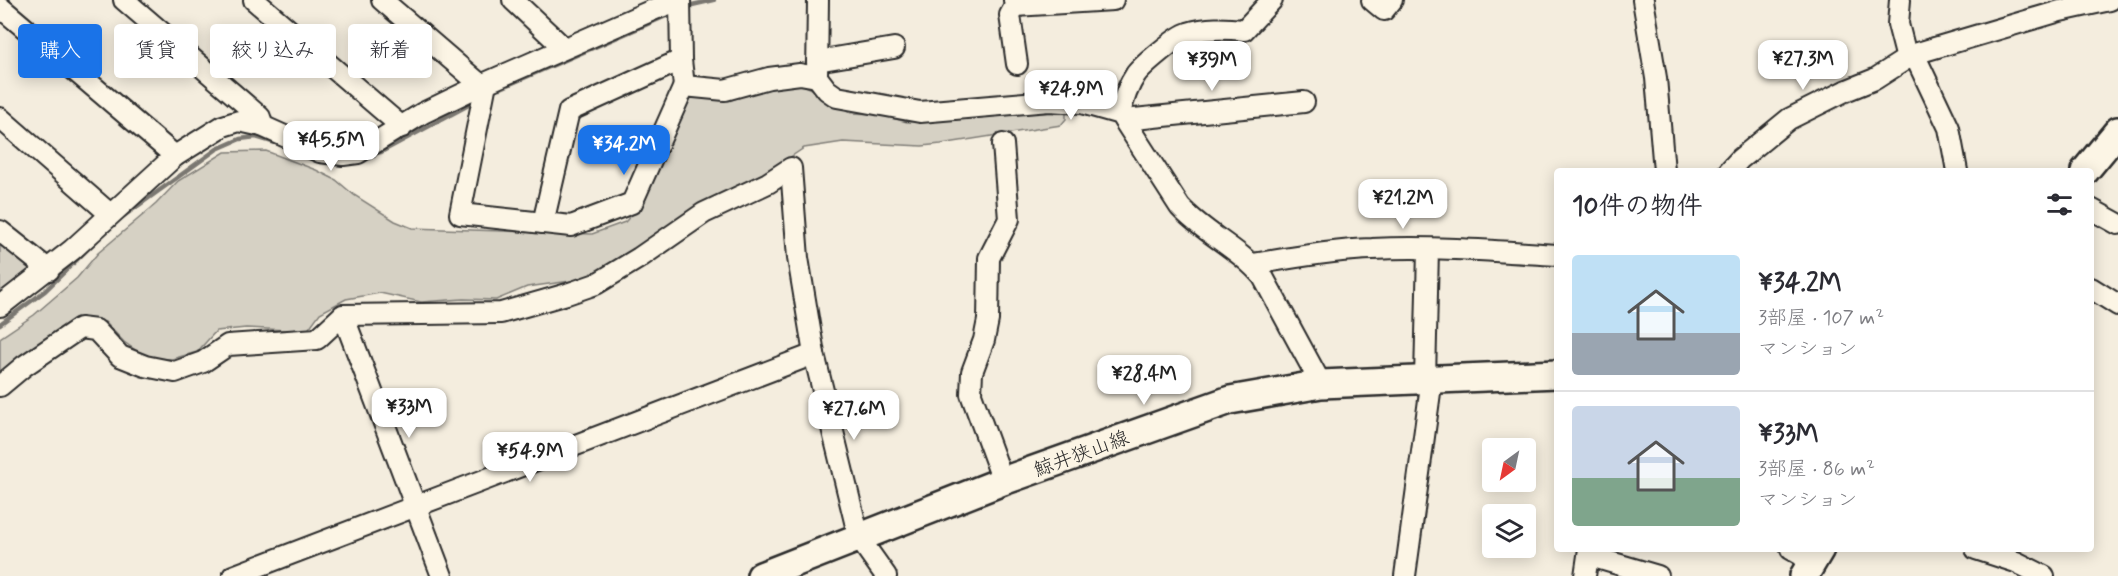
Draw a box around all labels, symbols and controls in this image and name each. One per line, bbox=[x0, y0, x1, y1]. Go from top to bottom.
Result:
chip: 購入 bbox=[18, 24, 102, 78]
chip: 賃貸 bbox=[114, 24, 198, 78]
chip: 絞り込み bbox=[210, 24, 336, 78]
chip: 新着 bbox=[348, 24, 432, 78]
pin: ¥27.3M bbox=[1754, 40, 1852, 91]
pin: ¥39M bbox=[1176, 41, 1248, 92]
text: ¥27.3M bbox=[1772, 46, 1834, 73]
text: ¥39M bbox=[1187, 47, 1237, 74]
pin: ¥24.9M bbox=[1022, 70, 1120, 121]
text: ¥24.9M bbox=[1039, 76, 1104, 103]
pin: ¥45.5M bbox=[282, 121, 380, 172]
pin: ¥34.2M bbox=[575, 125, 673, 176]
text: ¥45.5M bbox=[297, 127, 365, 154]
text: ¥34.2M bbox=[592, 131, 656, 158]
pin: ¥21.2M bbox=[1354, 179, 1452, 230]
text: ¥21.2M bbox=[1372, 185, 1434, 212]
icon: filters bbox=[2043, 188, 2076, 221]
text: 10件の物件 bbox=[1572, 190, 1703, 224]
text: ¥34.2M bbox=[1758, 267, 1842, 301]
icon: home bbox=[1620, 279, 1692, 351]
text: 3部屋 · 107 m² bbox=[1758, 305, 1884, 332]
text: マンション bbox=[1758, 336, 1857, 363]
pin: ¥28.4M bbox=[1095, 355, 1193, 406]
text: ¥28.4M bbox=[1111, 361, 1177, 388]
pin: ¥33M bbox=[373, 388, 445, 439]
pin: ¥27.6M bbox=[805, 390, 903, 441]
text: ¥33M bbox=[386, 394, 432, 421]
text: ¥27.6M bbox=[822, 396, 886, 423]
text: ¥33M bbox=[1758, 418, 1819, 452]
street label: 鯨井狭山線 bbox=[1030, 425, 1133, 484]
icon: home bbox=[1620, 430, 1692, 502]
pin: ¥54.9M bbox=[481, 432, 579, 483]
text: ¥54.9M bbox=[496, 438, 564, 465]
north arrow bbox=[1482, 438, 1536, 492]
map controls bbox=[1482, 438, 1536, 558]
text: 3部屋 · 86 m² bbox=[1758, 456, 1875, 483]
text: マンション bbox=[1758, 487, 1857, 514]
button: layers bbox=[1482, 504, 1536, 558]

